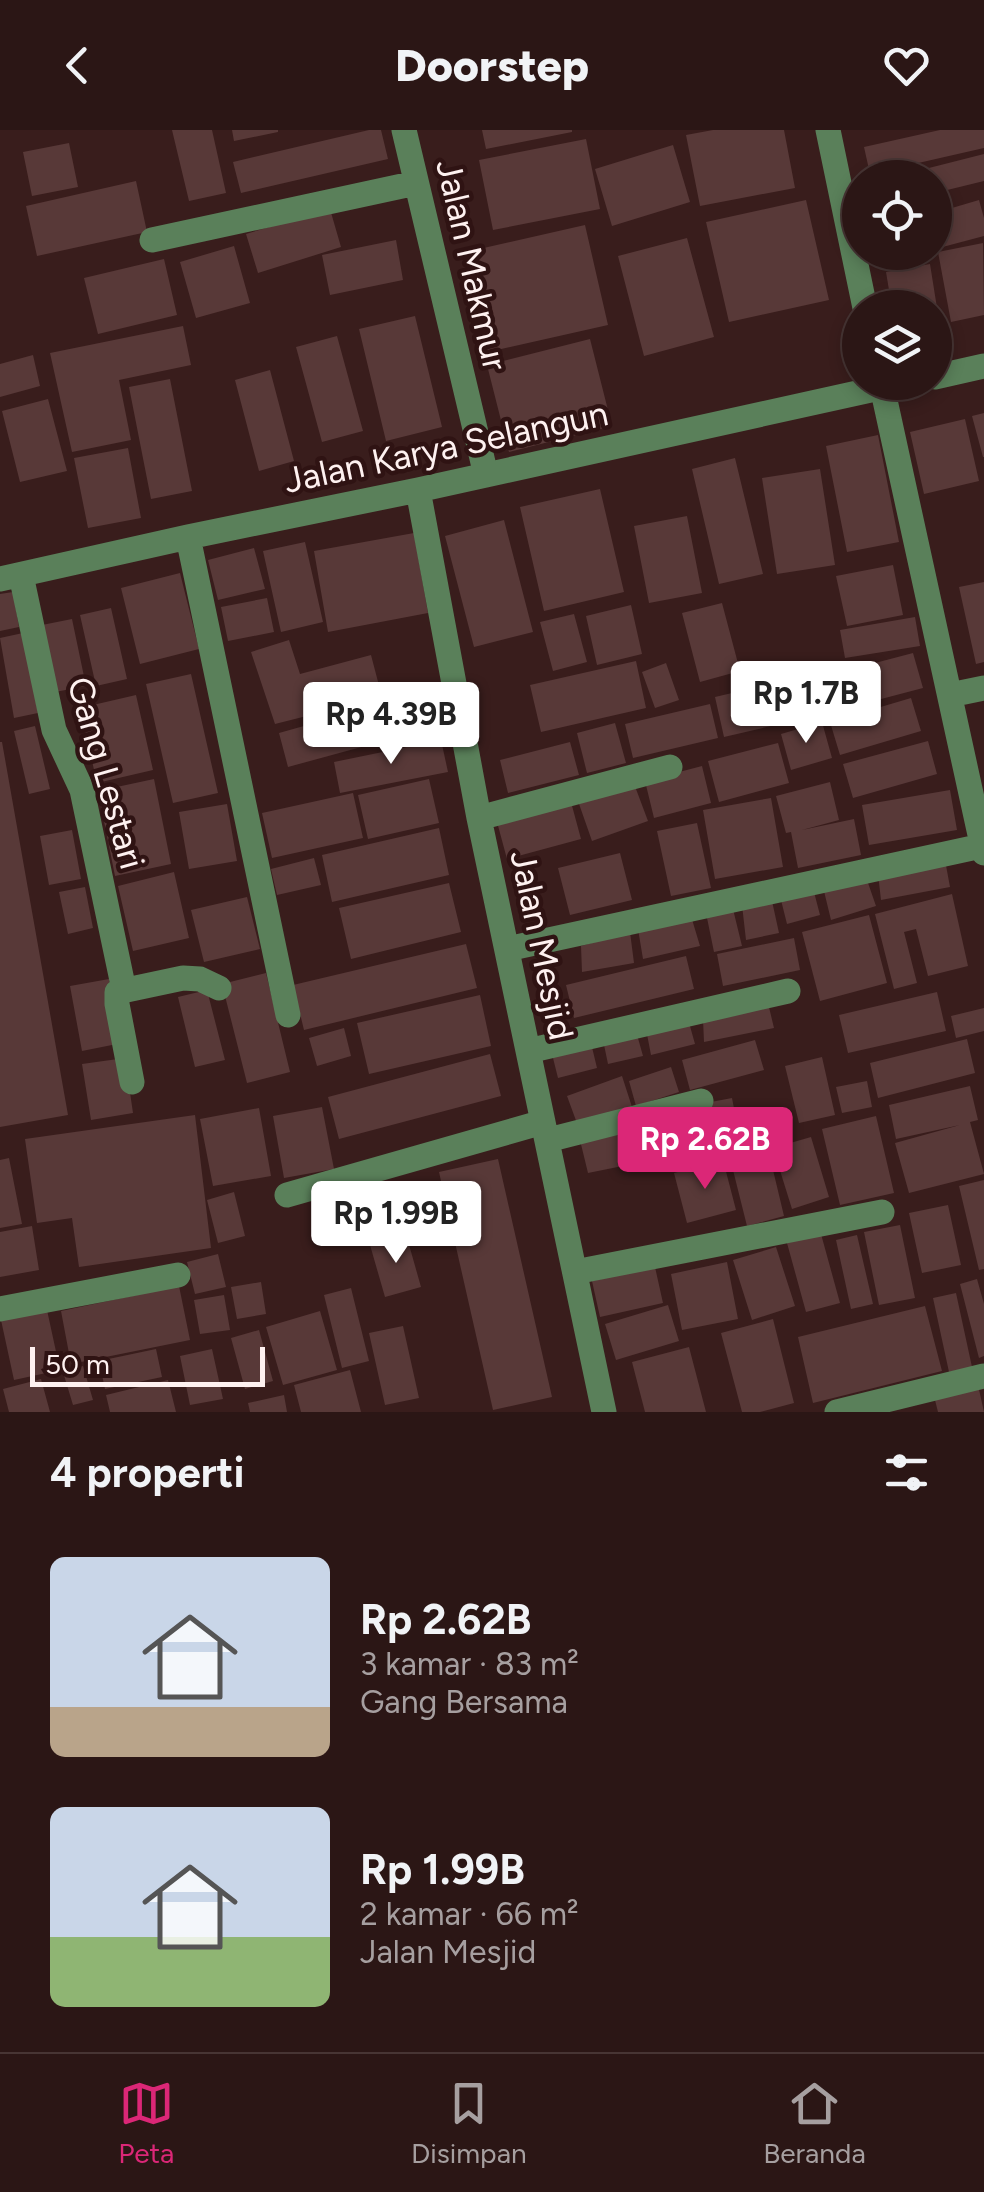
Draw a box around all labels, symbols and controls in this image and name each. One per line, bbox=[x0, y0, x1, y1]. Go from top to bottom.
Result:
icon: back bbox=[50, 38, 105, 93]
text: Doorstep bbox=[395, 38, 589, 92]
icon: heart bbox=[879, 38, 934, 93]
street label: Jalan Makmur bbox=[427, 155, 517, 375]
map controls bbox=[842, 160, 952, 400]
button: locate bbox=[842, 160, 952, 270]
button: layers bbox=[842, 290, 952, 400]
street label: Jalan Karya Selangun bbox=[280, 392, 612, 502]
pin: Rp 1.7B bbox=[714, 661, 898, 746]
street label: Gang Lestari bbox=[59, 672, 153, 874]
text: Rp 1.7B bbox=[753, 674, 859, 712]
pin: Rp 4.39B bbox=[288, 682, 494, 767]
text: Rp 4.39B bbox=[325, 695, 457, 733]
street label: Jalan Mesjid bbox=[501, 846, 583, 1044]
pin: Rp 2.62B bbox=[602, 1107, 808, 1192]
text: Rp 2.62B bbox=[640, 1120, 770, 1158]
pin: Rp 1.99B bbox=[293, 1181, 499, 1266]
text: Rp 1.99B bbox=[333, 1194, 459, 1232]
scale bar bbox=[30, 1342, 265, 1386]
text: 50 m bbox=[45, 1347, 110, 1381]
icon: filters bbox=[879, 1445, 934, 1500]
text: 4 properti bbox=[50, 1447, 244, 1498]
text: Rp 2.62B bbox=[360, 1594, 531, 1645]
icon: home bbox=[130, 1597, 250, 1717]
text: 3 kamar · 83 m² bbox=[360, 1645, 579, 1683]
text: Gang Bersama bbox=[360, 1683, 568, 1721]
text: Rp 1.99B bbox=[360, 1844, 525, 1895]
icon: home bbox=[130, 1847, 250, 1967]
text: 2 kamar · 66 m² bbox=[360, 1895, 579, 1933]
text: Jalan Mesjid bbox=[360, 1933, 536, 1971]
tab: Peta bbox=[118, 2076, 174, 2170]
tab: Disimpan bbox=[411, 2076, 527, 2170]
tab: Beranda bbox=[763, 2076, 866, 2170]

